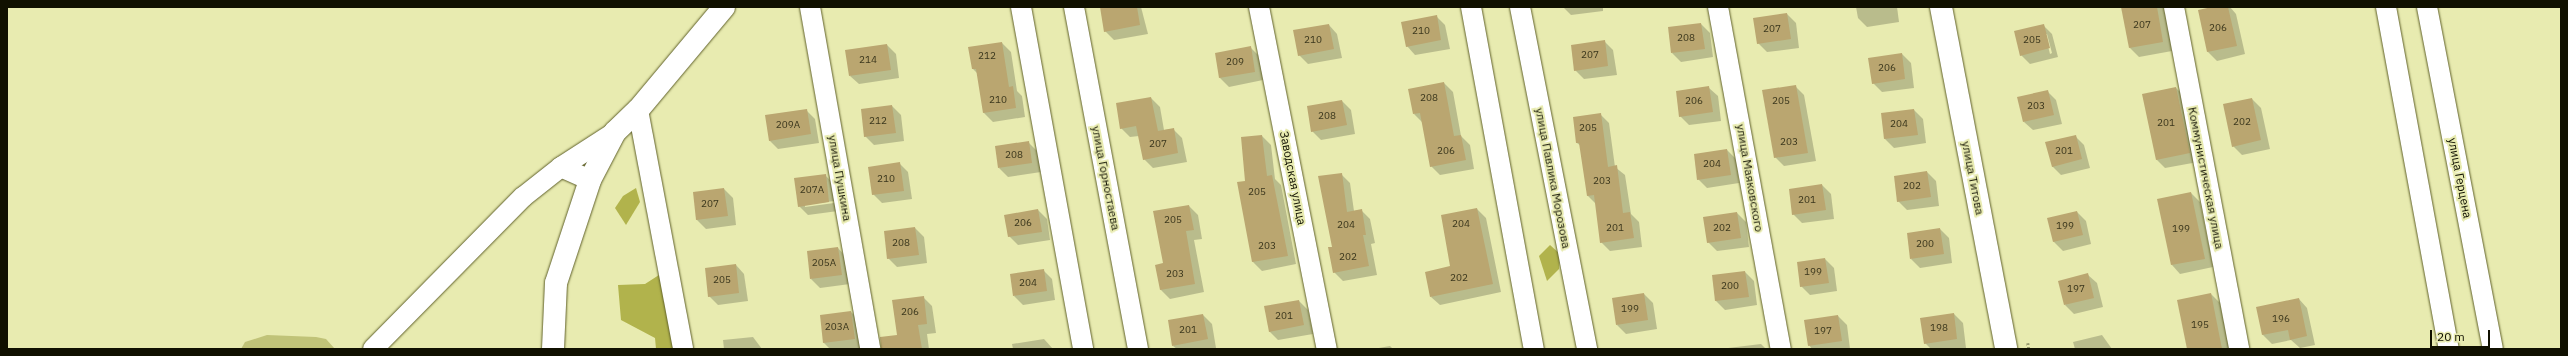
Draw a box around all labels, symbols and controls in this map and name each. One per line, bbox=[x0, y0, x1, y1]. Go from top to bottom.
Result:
house number: 207 bbox=[2133, 19, 2151, 31]
house number: 206 bbox=[2209, 22, 2227, 34]
house number: 207 bbox=[1763, 23, 1781, 35]
house number: 210 bbox=[1412, 25, 1430, 37]
house number: 208 bbox=[1677, 32, 1695, 44]
house number: 210 bbox=[1304, 34, 1322, 46]
house number: 205 bbox=[2023, 34, 2041, 46]
house number: 207 bbox=[1581, 49, 1599, 61]
house number: 212 bbox=[978, 50, 996, 62]
house number: 214 bbox=[859, 54, 877, 66]
house number: 209 bbox=[1226, 56, 1244, 68]
house number: 206 bbox=[1878, 62, 1896, 74]
house number: 208 bbox=[1420, 92, 1438, 104]
house number: 210 bbox=[989, 94, 1007, 106]
house number: 206 bbox=[1685, 95, 1703, 107]
house number: 205 bbox=[1772, 95, 1790, 107]
house number: 203 bbox=[2027, 100, 2045, 112]
street label: Коммунистическая улица bbox=[2185, 106, 2227, 250]
street label: улица Павлика Морозова bbox=[1532, 107, 1574, 249]
house number: 208 bbox=[1318, 110, 1336, 122]
house number: 212 bbox=[869, 115, 887, 127]
house number: 202 bbox=[2233, 116, 2251, 128]
house number: 201 bbox=[2157, 117, 2175, 129]
house number: 204 bbox=[1890, 118, 1908, 130]
house number: 209А bbox=[776, 119, 800, 131]
house number: 205 bbox=[1579, 122, 1597, 134]
street label: улица Маяковского bbox=[1733, 123, 1767, 233]
street label: улица Горностаева bbox=[1089, 125, 1123, 231]
street label: Заводская улица bbox=[1277, 130, 1309, 226]
street label: улица Пушкина bbox=[825, 134, 855, 222]
house number: 203 bbox=[1780, 136, 1798, 148]
street label: улица Герцена bbox=[2445, 137, 2475, 219]
house number: 207 bbox=[1149, 138, 1167, 150]
street label: улица Титова bbox=[1959, 140, 1987, 216]
house number: 206 bbox=[1437, 145, 1455, 157]
house number: 201 bbox=[2055, 145, 2073, 157]
house number: 208 bbox=[1005, 149, 1023, 161]
house number: 204 bbox=[1703, 158, 1721, 170]
house number: 210 bbox=[877, 173, 895, 185]
house number: 203 bbox=[1593, 175, 1611, 187]
house number: 202 bbox=[1903, 180, 1921, 192]
house number: 207А bbox=[800, 184, 824, 196]
house number: 205 bbox=[1248, 186, 1266, 198]
house number: 201 bbox=[1798, 194, 1816, 206]
house number: 207 bbox=[701, 198, 719, 210]
house number: 205 bbox=[1164, 214, 1182, 226]
house number: 206 bbox=[1014, 217, 1032, 229]
house number: 204 bbox=[1452, 218, 1470, 230]
house number: 204 bbox=[1337, 219, 1355, 231]
house number: 199 bbox=[2056, 220, 2074, 232]
house number: 201 bbox=[1606, 222, 1624, 234]
house number: 202 bbox=[1713, 222, 1731, 234]
house number: 199 bbox=[2172, 223, 2190, 235]
house number: 208 bbox=[892, 237, 910, 249]
house number: 200 bbox=[1916, 238, 1934, 250]
house number: 203 bbox=[1258, 240, 1276, 252]
house number: 202 bbox=[1339, 251, 1357, 263]
house number: 205А bbox=[812, 257, 836, 269]
house number: 199 bbox=[1804, 266, 1822, 278]
house number: 203 bbox=[1166, 268, 1184, 280]
house number: 202 bbox=[1450, 272, 1468, 284]
house number: 205 bbox=[713, 274, 731, 286]
house number: 204 bbox=[1019, 277, 1037, 289]
house number: 200 bbox=[1721, 280, 1739, 292]
house number: 197 bbox=[2067, 283, 2085, 295]
house number: 199 bbox=[1621, 303, 1639, 315]
house number: 206 bbox=[901, 306, 919, 318]
house number: 201 bbox=[1275, 310, 1293, 322]
house number: 196 bbox=[2272, 313, 2290, 325]
house number: 195 bbox=[2191, 319, 2209, 331]
house number: 203А bbox=[825, 321, 849, 333]
house number: 198 bbox=[1930, 322, 1948, 334]
scale bar bbox=[2432, 322, 2492, 348]
house number: 201 bbox=[1179, 324, 1197, 336]
house number: 197 bbox=[1814, 325, 1832, 337]
text: 20 m bbox=[2437, 329, 2465, 344]

